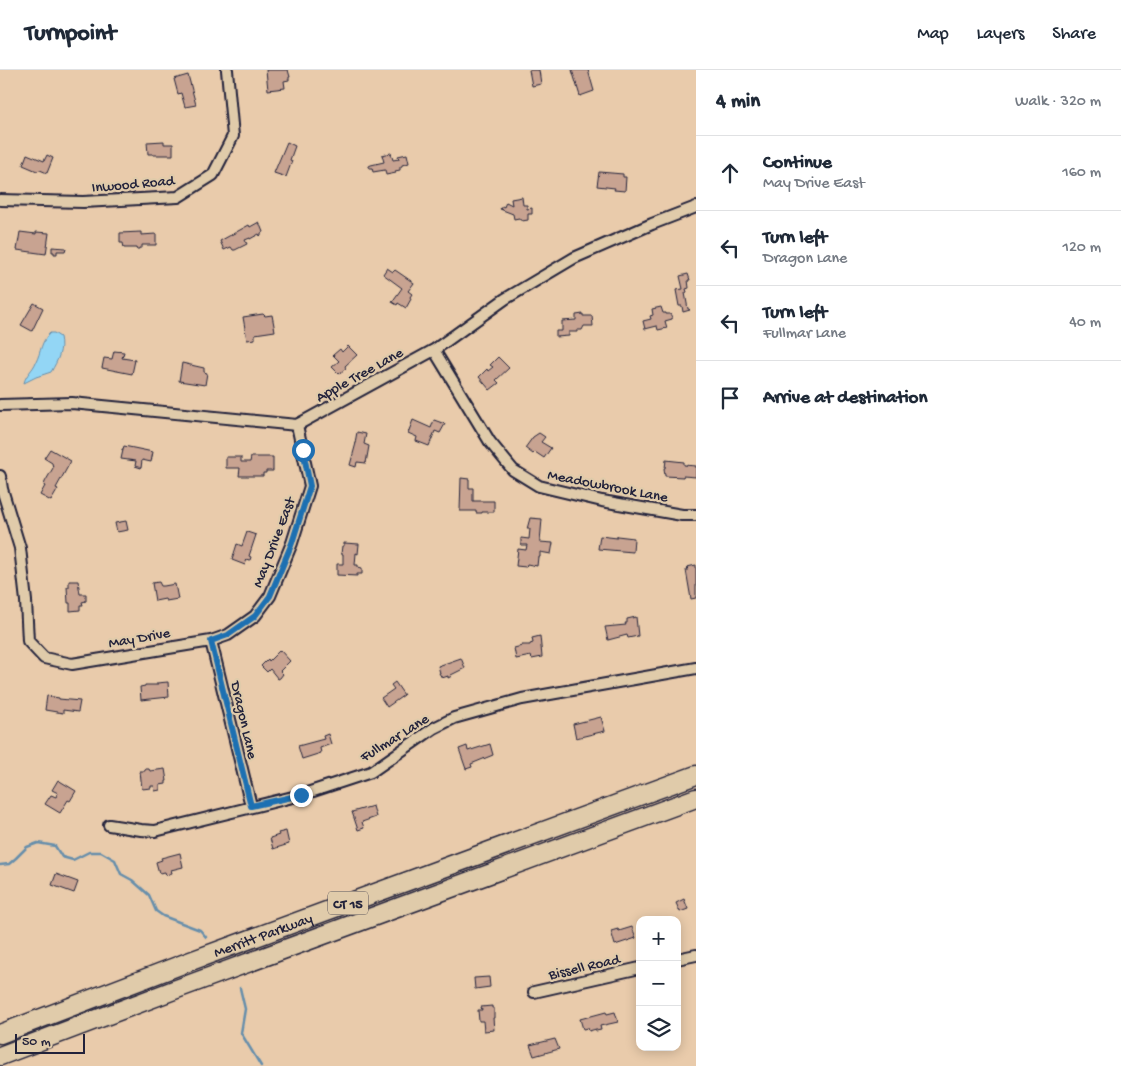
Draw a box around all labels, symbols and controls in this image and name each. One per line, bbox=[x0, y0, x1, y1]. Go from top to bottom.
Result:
text: Turnpoint bbox=[25, 20, 116, 49]
text: Map bbox=[917, 24, 949, 45]
text: Layers bbox=[977, 24, 1024, 45]
text: Share bbox=[1052, 24, 1096, 45]
text: 4 min bbox=[716, 90, 760, 115]
text: Walk · 320 m bbox=[1015, 93, 1101, 112]
text: Continue bbox=[763, 152, 832, 175]
icon: ahead bbox=[716, 159, 744, 187]
text: 160 m bbox=[1062, 164, 1101, 183]
street label: Inwood Road bbox=[91, 172, 177, 198]
text: May Drive East bbox=[763, 175, 865, 194]
text: Turn left bbox=[763, 227, 827, 250]
icon: left bbox=[716, 234, 744, 262]
text: 120 m bbox=[1062, 239, 1101, 258]
text: Dragon Lane bbox=[763, 250, 847, 269]
text: Turn left bbox=[763, 302, 827, 325]
icon: left bbox=[716, 309, 744, 337]
text: 40 m bbox=[1069, 314, 1101, 333]
text: Fullmar Lane bbox=[763, 325, 846, 344]
street label: Apple Tree Lane bbox=[313, 344, 407, 407]
icon: arrive bbox=[716, 384, 744, 412]
text: Arrive at destination bbox=[763, 387, 927, 410]
route start bbox=[292, 439, 315, 462]
street label: Meadowbrook Lane bbox=[546, 466, 670, 508]
street label: May Drive East bbox=[249, 493, 301, 590]
street label: May Drive bbox=[107, 625, 172, 653]
street label: Dragon Lane bbox=[225, 679, 261, 761]
street label: Fullmar Lane bbox=[356, 710, 433, 767]
route end bbox=[290, 784, 313, 807]
road number: CT 15 bbox=[328, 891, 368, 914]
street label: Merritt Parkway bbox=[212, 910, 316, 963]
map controls bbox=[636, 916, 681, 1051]
button: + bbox=[636, 916, 681, 961]
street label: Bissell Road bbox=[546, 951, 623, 985]
button: − bbox=[636, 961, 681, 1006]
button: layers bbox=[636, 1006, 681, 1051]
scale bar bbox=[15, 1031, 85, 1054]
text: 50 m bbox=[22, 1034, 51, 1051]

